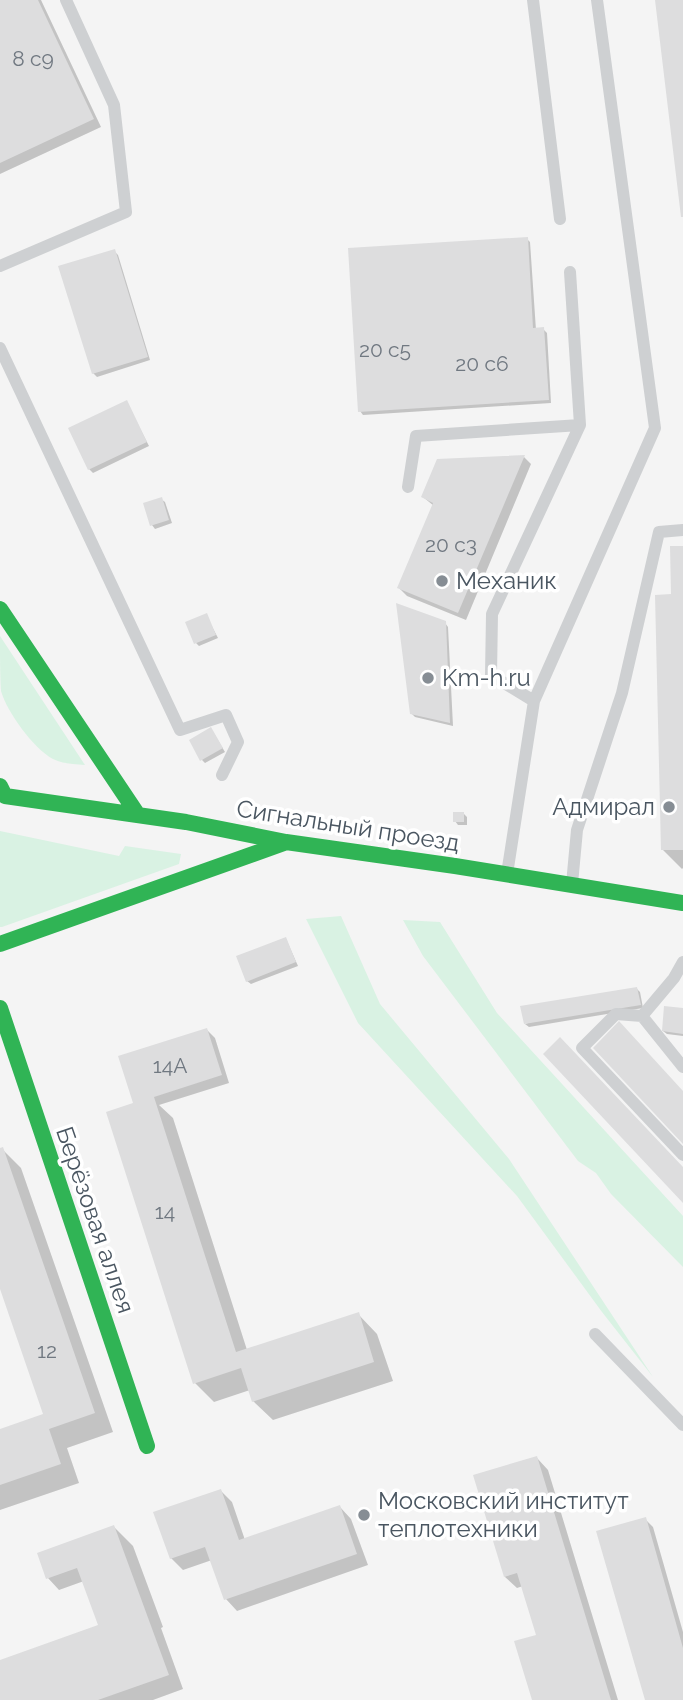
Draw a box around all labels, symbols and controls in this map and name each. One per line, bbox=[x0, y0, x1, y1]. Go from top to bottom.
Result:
house number: 8 с9 bbox=[12, 46, 54, 71]
house number: 20 с5 bbox=[359, 337, 411, 362]
house number: 20 с6 bbox=[455, 351, 509, 376]
house number: 20 с3 bbox=[425, 532, 477, 557]
place label: Механик bbox=[456, 566, 557, 595]
marker: Механик bbox=[434, 573, 450, 589]
place label: Km-h.ru bbox=[442, 663, 531, 692]
marker: Km-h.ru bbox=[420, 670, 436, 686]
place label: Адмирал bbox=[552, 792, 655, 821]
street label: Сигнальный проезд bbox=[235, 794, 462, 857]
marker: Адмирал bbox=[661, 799, 677, 815]
house number: 14А bbox=[153, 1053, 187, 1078]
street label: Берёзовая аллея bbox=[50, 1123, 141, 1317]
house number: 14 bbox=[155, 1199, 175, 1224]
house number: 12 bbox=[37, 1338, 57, 1363]
place label: Московский институт теплотехники bbox=[378, 1486, 629, 1543]
marker: Московский институт теплотехники bbox=[356, 1507, 372, 1523]

